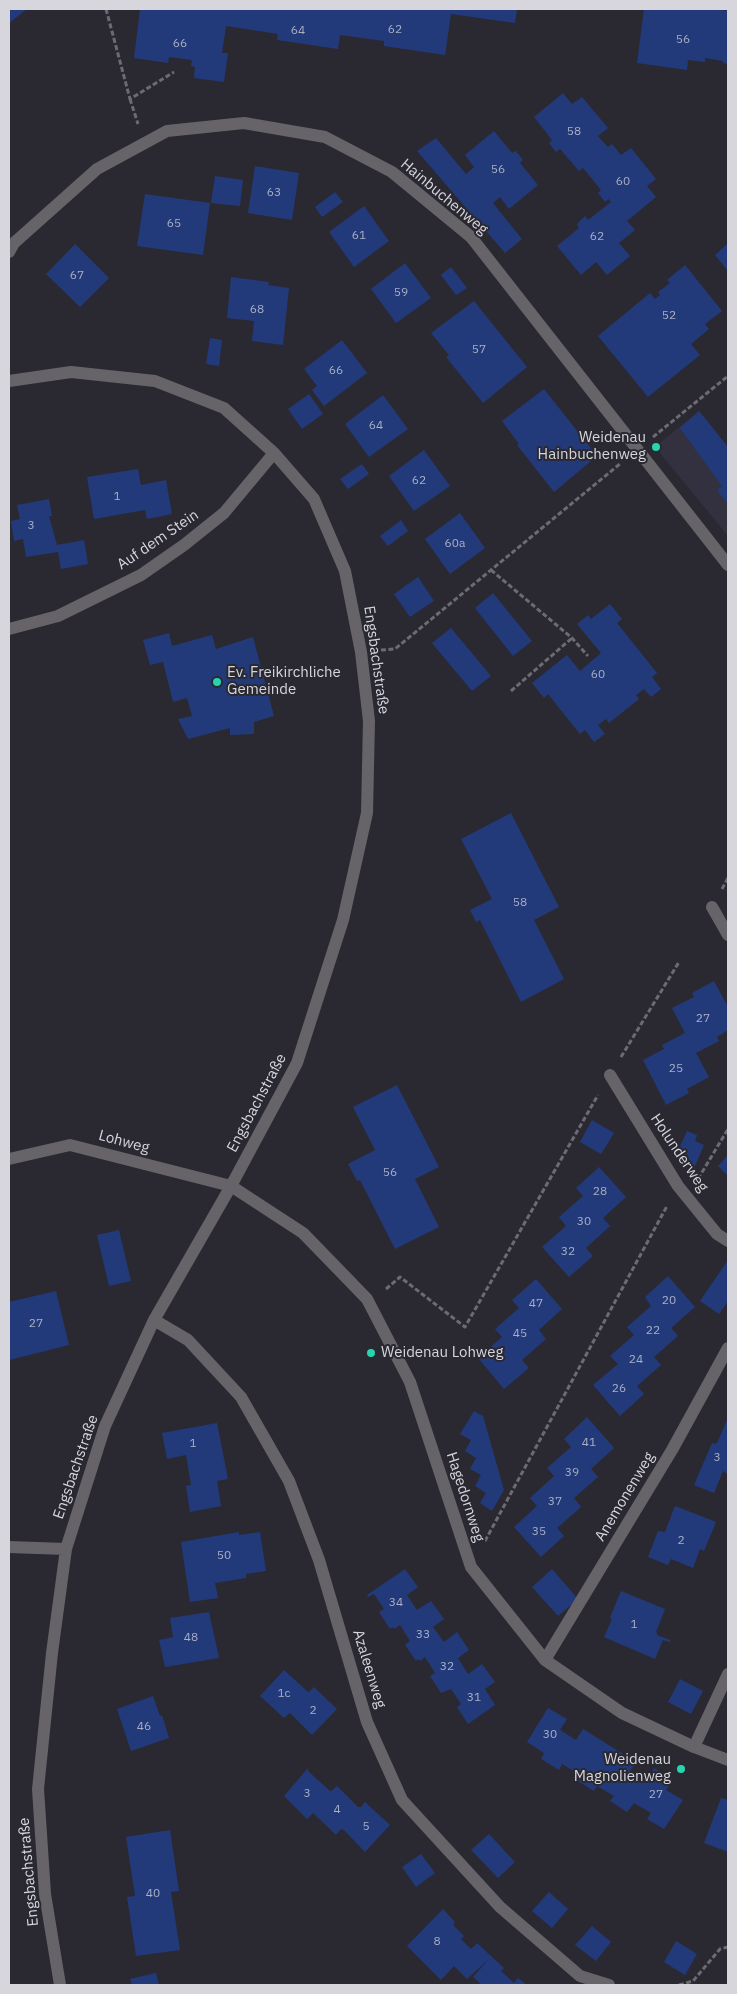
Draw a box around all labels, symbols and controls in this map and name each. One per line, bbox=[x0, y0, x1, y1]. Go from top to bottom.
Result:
house number: 62 bbox=[388, 23, 402, 37]
house number: 64 bbox=[291, 24, 305, 38]
house number: 56 bbox=[676, 33, 690, 47]
house number: 66 bbox=[173, 37, 187, 51]
house number: 58 bbox=[567, 125, 581, 139]
street label: Hainbuchenweg bbox=[397, 155, 491, 239]
house number: 56 bbox=[491, 163, 505, 177]
house number: 60 bbox=[616, 175, 630, 189]
house number: 63 bbox=[267, 186, 281, 200]
house number: 65 bbox=[167, 217, 181, 231]
house number: 61 bbox=[352, 229, 366, 243]
house number: 62 bbox=[590, 230, 604, 244]
house number: 67 bbox=[70, 269, 84, 283]
house number: 59 bbox=[394, 286, 408, 300]
house number: 68 bbox=[250, 303, 264, 317]
house number: 52 bbox=[662, 309, 676, 323]
house number: 57 bbox=[472, 343, 486, 357]
house number: 66 bbox=[329, 364, 343, 378]
house number: 64 bbox=[369, 419, 383, 433]
place label: Weidenau Hainbuchenweg bbox=[538, 429, 646, 464]
marker: Weidenau Hainbuchenweg bbox=[650, 441, 662, 453]
house number: 62 bbox=[412, 474, 426, 488]
house number: 1 bbox=[113, 490, 121, 504]
street label: Auf dem Stein bbox=[114, 506, 202, 574]
house number: 3 bbox=[27, 519, 35, 533]
house number: 60a bbox=[445, 537, 465, 551]
street label: Engsbachstraße bbox=[360, 605, 392, 715]
place label: Ev. Freikirchliche Gemeinde bbox=[227, 664, 341, 699]
house number: 60 bbox=[591, 668, 605, 682]
marker: Ev. Freikirchliche Gemeinde bbox=[211, 676, 223, 688]
house number: 58 bbox=[513, 896, 527, 910]
house number: 27 bbox=[696, 1012, 710, 1026]
street label: Engsbachstraße bbox=[223, 1051, 291, 1155]
house number: 25 bbox=[669, 1062, 683, 1076]
street label: Holunderweg bbox=[646, 1111, 712, 1195]
street label: Lohweg bbox=[97, 1127, 151, 1157]
house number: 56 bbox=[383, 1166, 397, 1180]
house number: 28 bbox=[593, 1185, 607, 1199]
house number: 30 bbox=[577, 1215, 591, 1229]
house number: 32 bbox=[561, 1245, 575, 1259]
house number: 20 bbox=[662, 1294, 676, 1308]
house number: 47 bbox=[529, 1297, 543, 1311]
house number: 27 bbox=[29, 1317, 43, 1331]
house number: 22 bbox=[646, 1324, 660, 1338]
house number: 45 bbox=[513, 1327, 527, 1341]
place label: Weidenau Lohweg bbox=[381, 1344, 503, 1362]
marker: Weidenau Lohweg bbox=[365, 1347, 377, 1359]
house number: 24 bbox=[629, 1353, 643, 1367]
house number: 26 bbox=[612, 1382, 626, 1396]
street label: Engsbachstraße bbox=[50, 1413, 102, 1521]
house number: 41 bbox=[582, 1436, 596, 1450]
house number: 1 bbox=[189, 1437, 197, 1451]
street label: Anemonenweg bbox=[591, 1449, 659, 1545]
street label: Hagedornweg bbox=[442, 1450, 488, 1544]
house number: 3 bbox=[713, 1451, 721, 1465]
house number: 39 bbox=[565, 1466, 579, 1480]
house number: 37 bbox=[548, 1495, 562, 1509]
house number: 35 bbox=[532, 1525, 546, 1539]
house number: 2 bbox=[677, 1534, 685, 1548]
house number: 50 bbox=[217, 1549, 231, 1563]
house number: 34 bbox=[389, 1596, 403, 1610]
house number: 1 bbox=[630, 1618, 638, 1632]
street label: Azaleenweg bbox=[349, 1627, 389, 1711]
house number: 33 bbox=[416, 1628, 430, 1642]
house number: 48 bbox=[184, 1631, 198, 1645]
house number: 32 bbox=[440, 1660, 454, 1674]
house number: 1c bbox=[277, 1687, 291, 1701]
house number: 31 bbox=[467, 1691, 481, 1705]
house number: 2 bbox=[309, 1704, 317, 1718]
house number: 46 bbox=[137, 1720, 151, 1734]
house number: 30 bbox=[543, 1728, 557, 1742]
place label: Weidenau Magnolienweg bbox=[574, 1751, 671, 1786]
marker: Weidenau Magnolienweg bbox=[675, 1763, 687, 1775]
house number: 3 bbox=[303, 1787, 311, 1801]
house number: 27 bbox=[649, 1788, 663, 1802]
house number: 4 bbox=[333, 1803, 341, 1817]
street label: Engsbachstraße bbox=[15, 1817, 43, 1927]
house number: 5 bbox=[362, 1820, 370, 1834]
house number: 40 bbox=[146, 1887, 160, 1901]
house number: 8 bbox=[433, 1935, 441, 1949]

